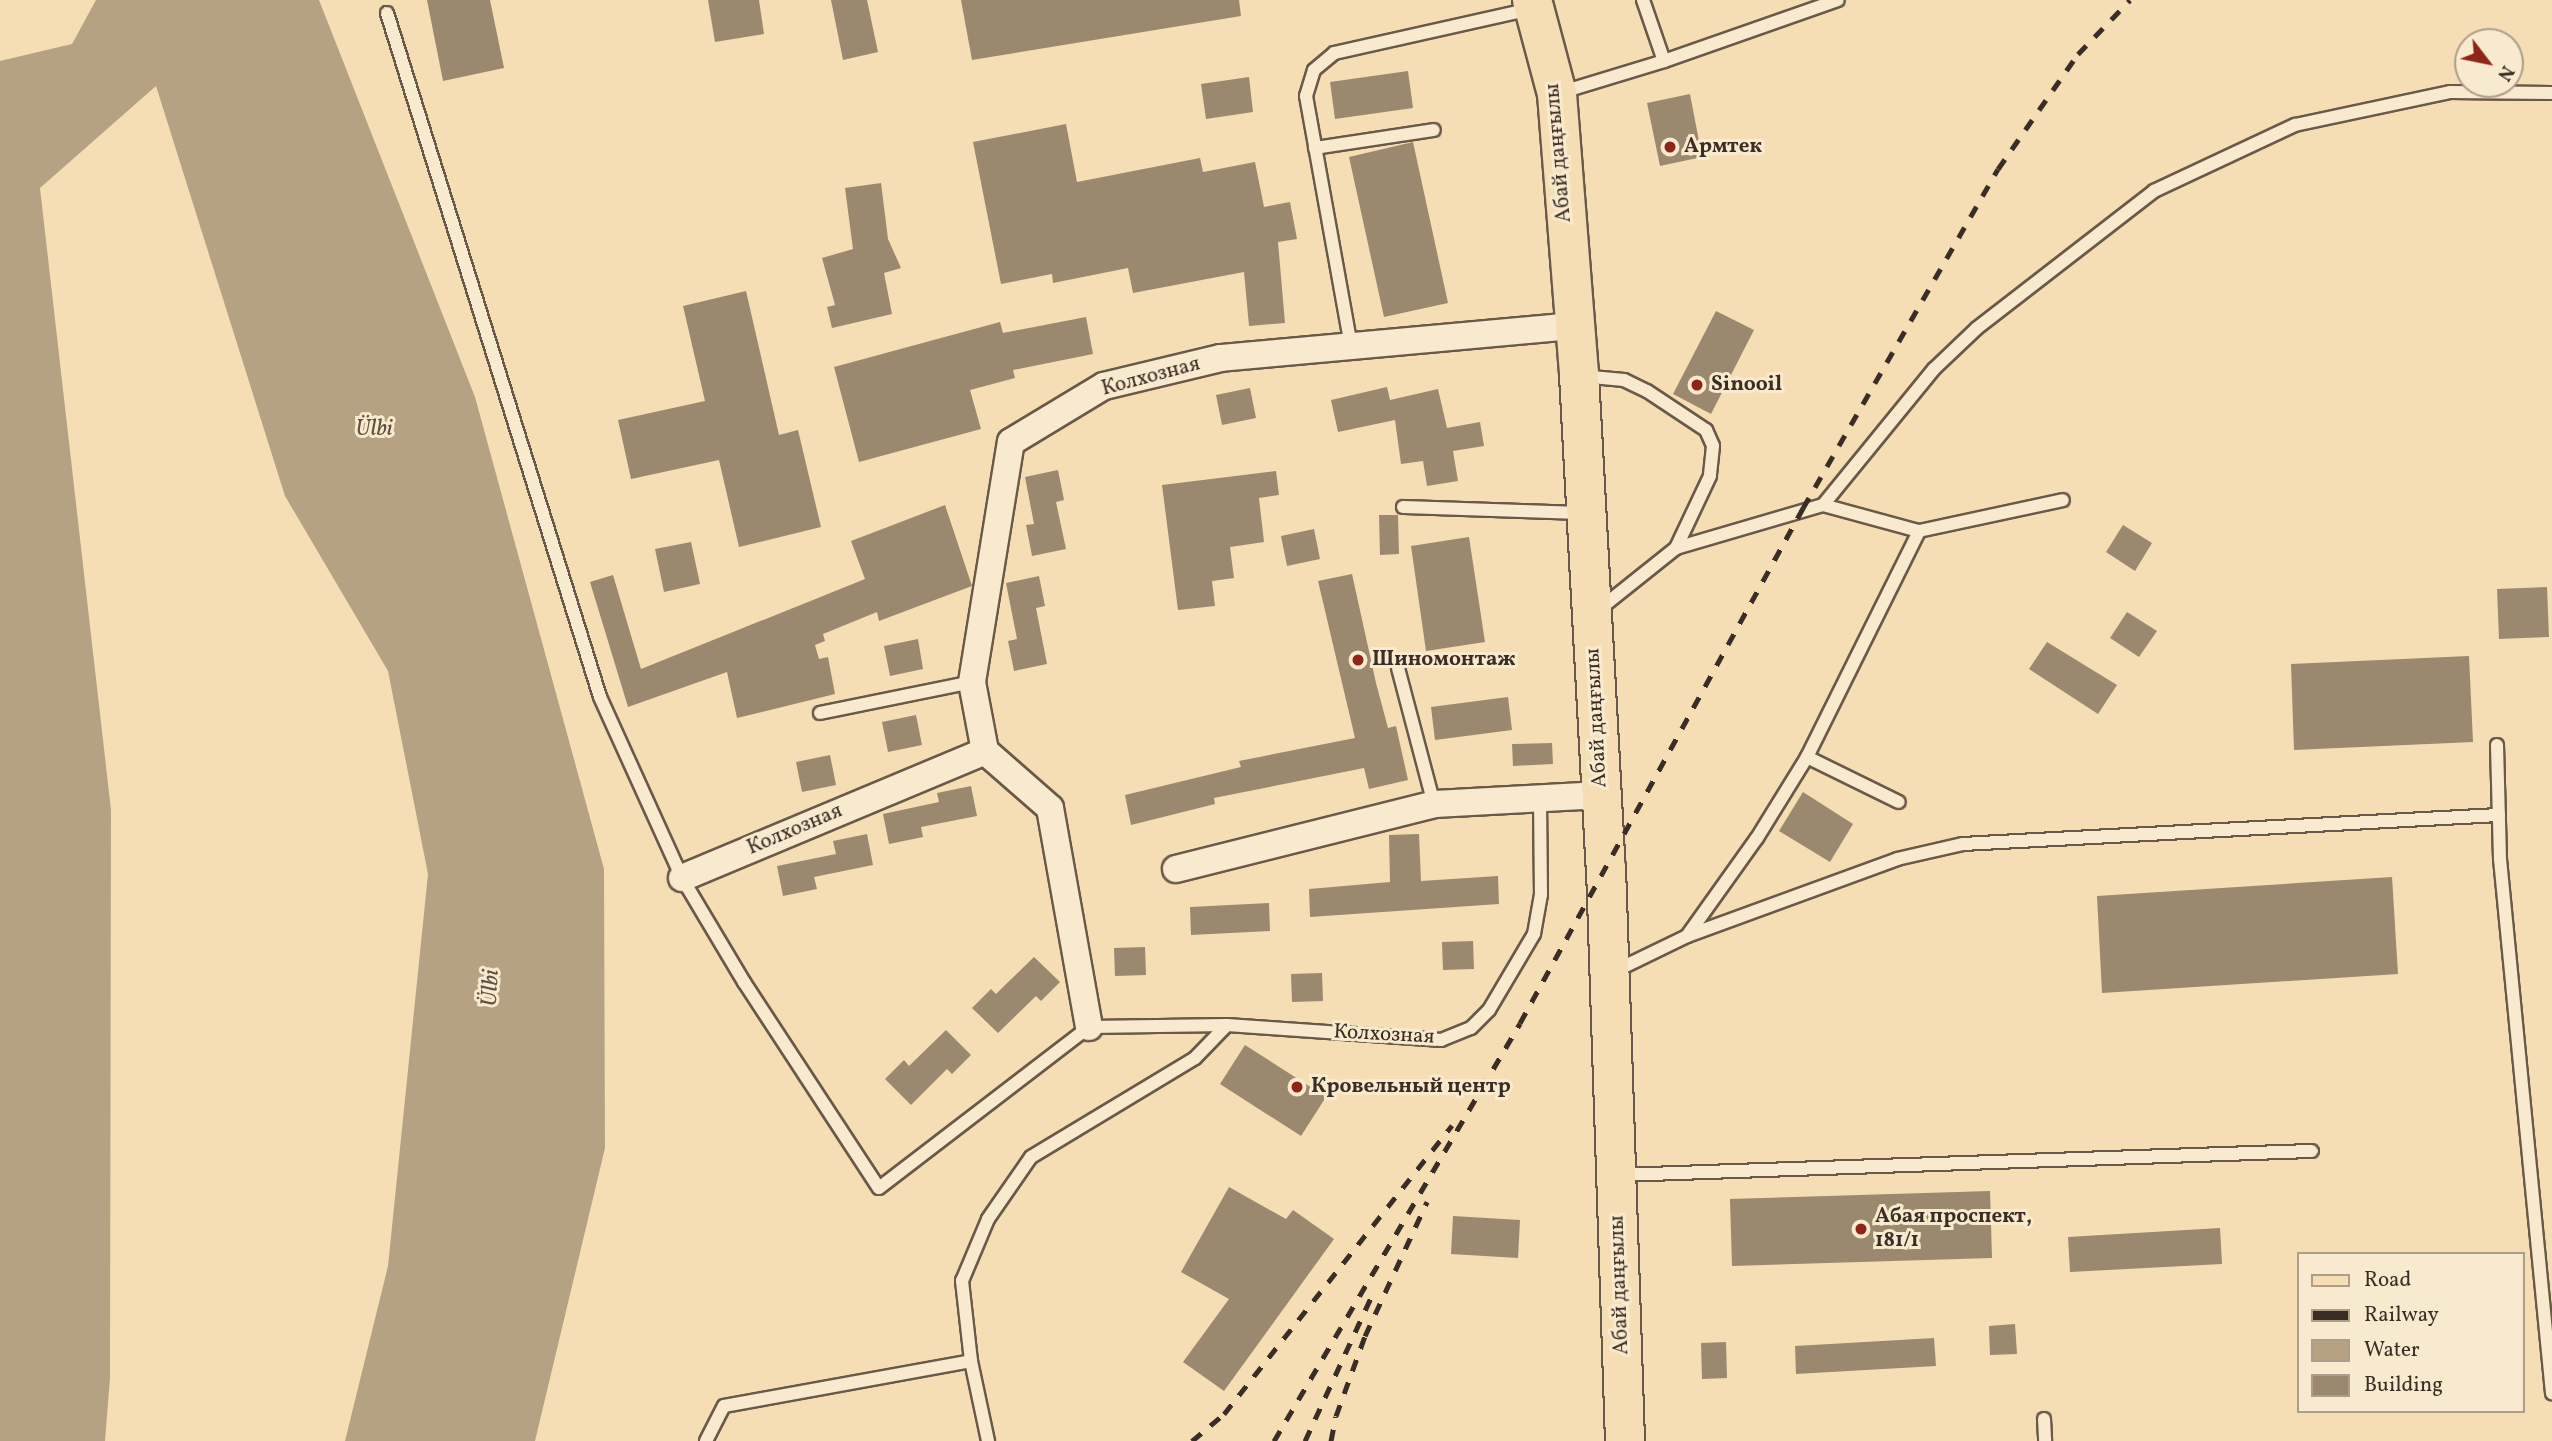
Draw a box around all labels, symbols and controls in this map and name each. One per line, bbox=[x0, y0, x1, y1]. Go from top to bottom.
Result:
north arrow bbox=[2454, 28, 2524, 98]
text: N bbox=[2490, 60, 2520, 86]
street label: Абай даңғылы bbox=[1540, 82, 1578, 224]
place label: Армтек bbox=[1684, 134, 1762, 160]
marker: Армтек bbox=[1662, 139, 1678, 155]
street label: Колхозная bbox=[1099, 352, 1203, 402]
place label: Sinooil bbox=[1711, 372, 1782, 398]
marker: Sinooil bbox=[1689, 377, 1705, 393]
water label: Ülbi bbox=[356, 415, 392, 443]
place label: Шиномонтаж bbox=[1372, 647, 1516, 673]
street label: Абай даңғылы bbox=[1581, 648, 1613, 788]
marker: Шиномонтаж bbox=[1350, 652, 1366, 668]
street label: Колхозная bbox=[744, 799, 846, 861]
water label: Ülbi bbox=[476, 969, 506, 1007]
street label: Колхозная bbox=[1333, 1020, 1435, 1050]
place label: Кровельный центр bbox=[1311, 1074, 1511, 1100]
marker: Кровельный центр bbox=[1289, 1079, 1305, 1095]
place label: Абая проспект, 181/1 bbox=[1875, 1204, 2032, 1254]
street label: Абай даңғылы bbox=[1605, 1215, 1635, 1355]
marker: Абая проспект, 181/1 bbox=[1853, 1221, 1869, 1237]
legend bbox=[2296, 1252, 2524, 1413]
text: Road bbox=[2364, 1266, 2411, 1295]
text: Railway bbox=[2364, 1301, 2439, 1330]
text: Water bbox=[2364, 1336, 2420, 1365]
text: Building bbox=[2364, 1371, 2443, 1400]

